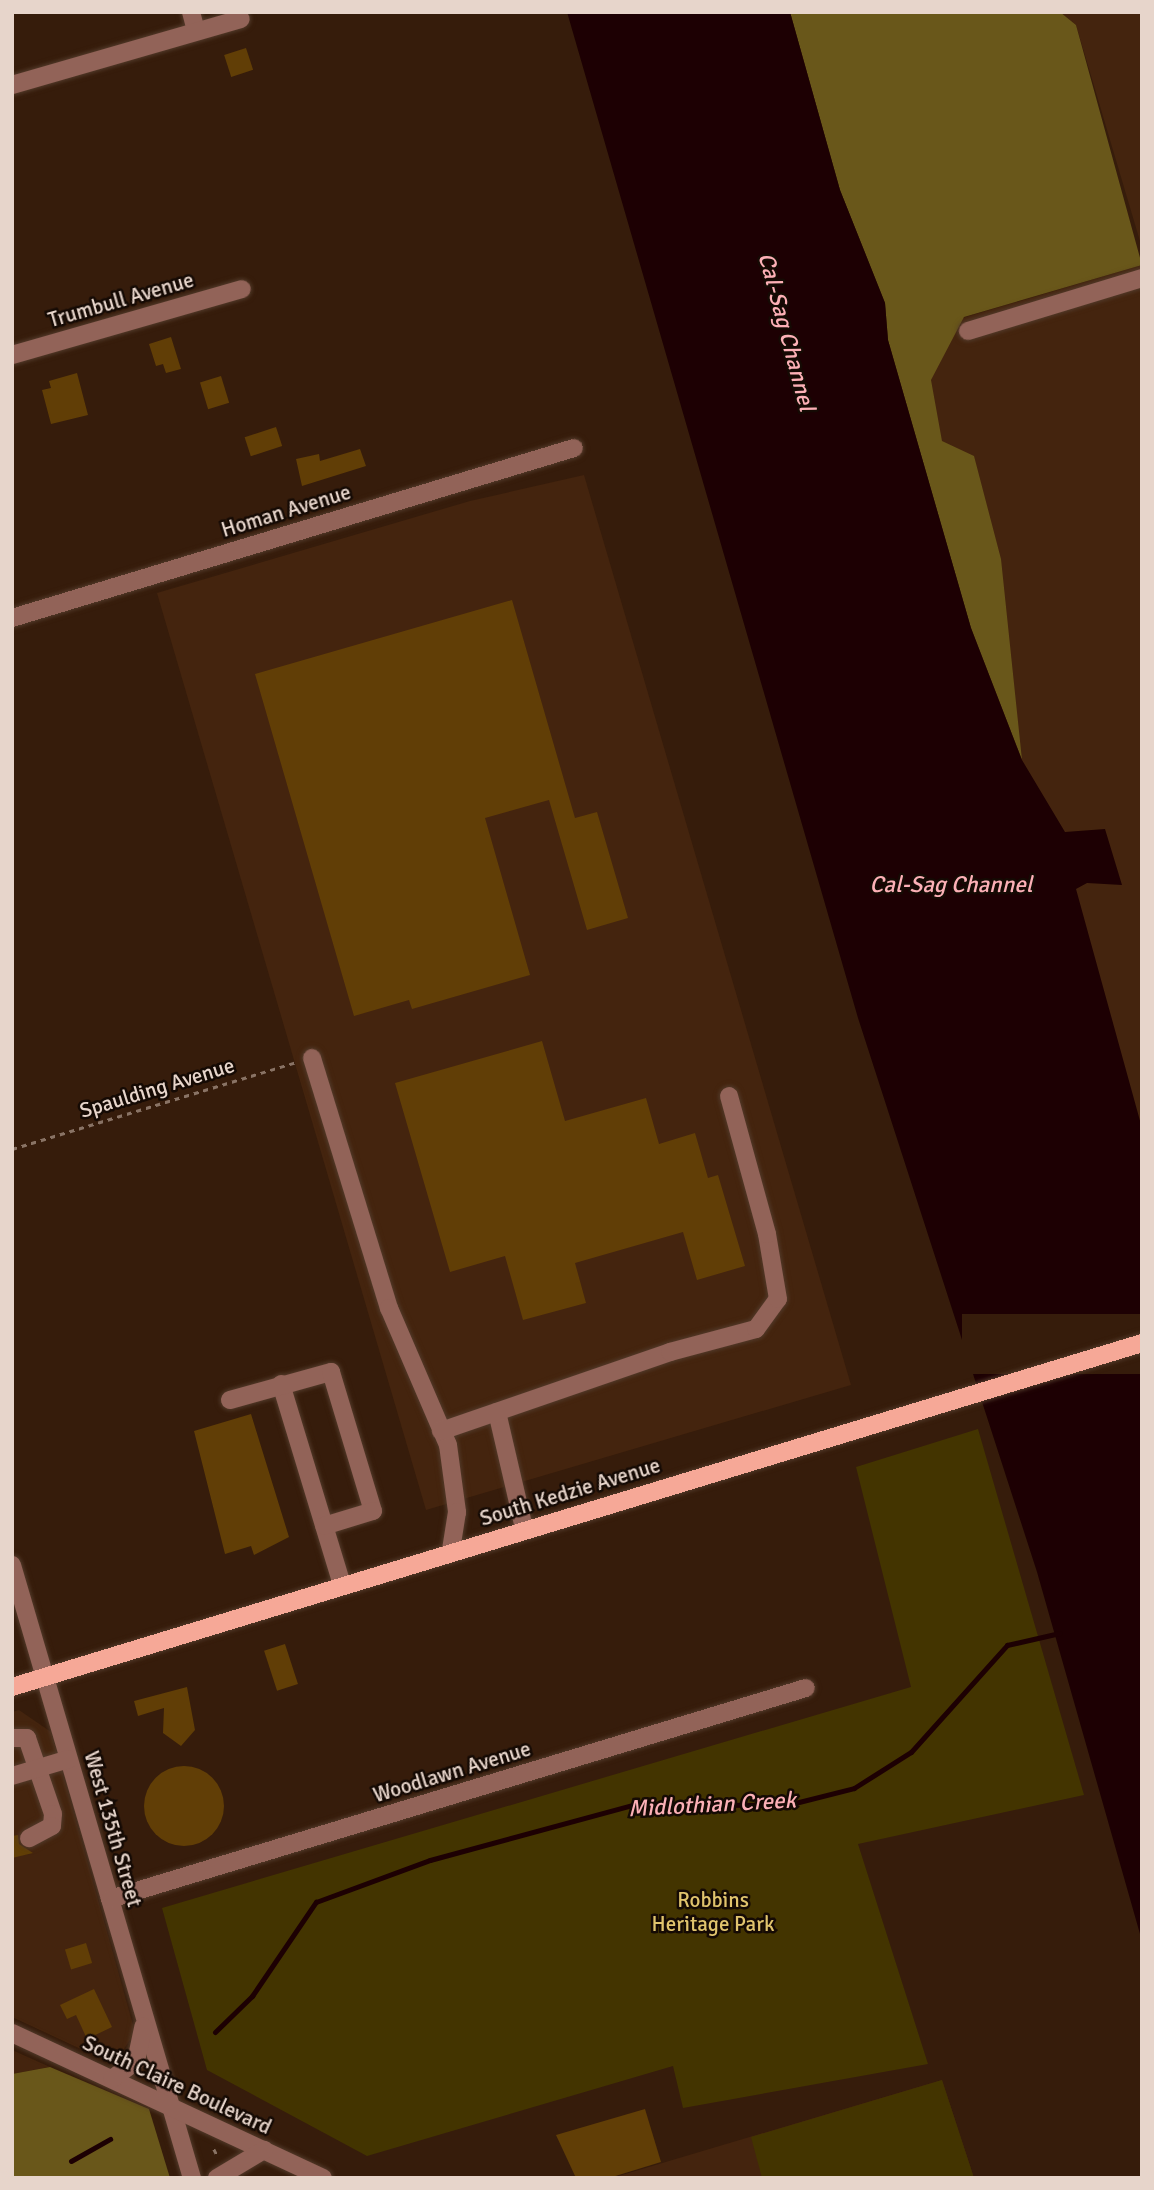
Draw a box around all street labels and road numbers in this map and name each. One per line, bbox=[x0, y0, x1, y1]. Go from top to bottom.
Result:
street label: Trumbull Avenue bbox=[45, 267, 197, 333]
street label: Homan Avenue bbox=[218, 479, 354, 543]
street label: Spaulding Avenue bbox=[77, 1052, 237, 1124]
street label: South Kedzie Avenue bbox=[477, 1453, 663, 1531]
street label: Woodlawn Avenue bbox=[370, 1736, 534, 1808]
street label: West 135th Street bbox=[79, 1748, 147, 1910]
street label: South Claire Boulevard bbox=[79, 2030, 275, 2140]

